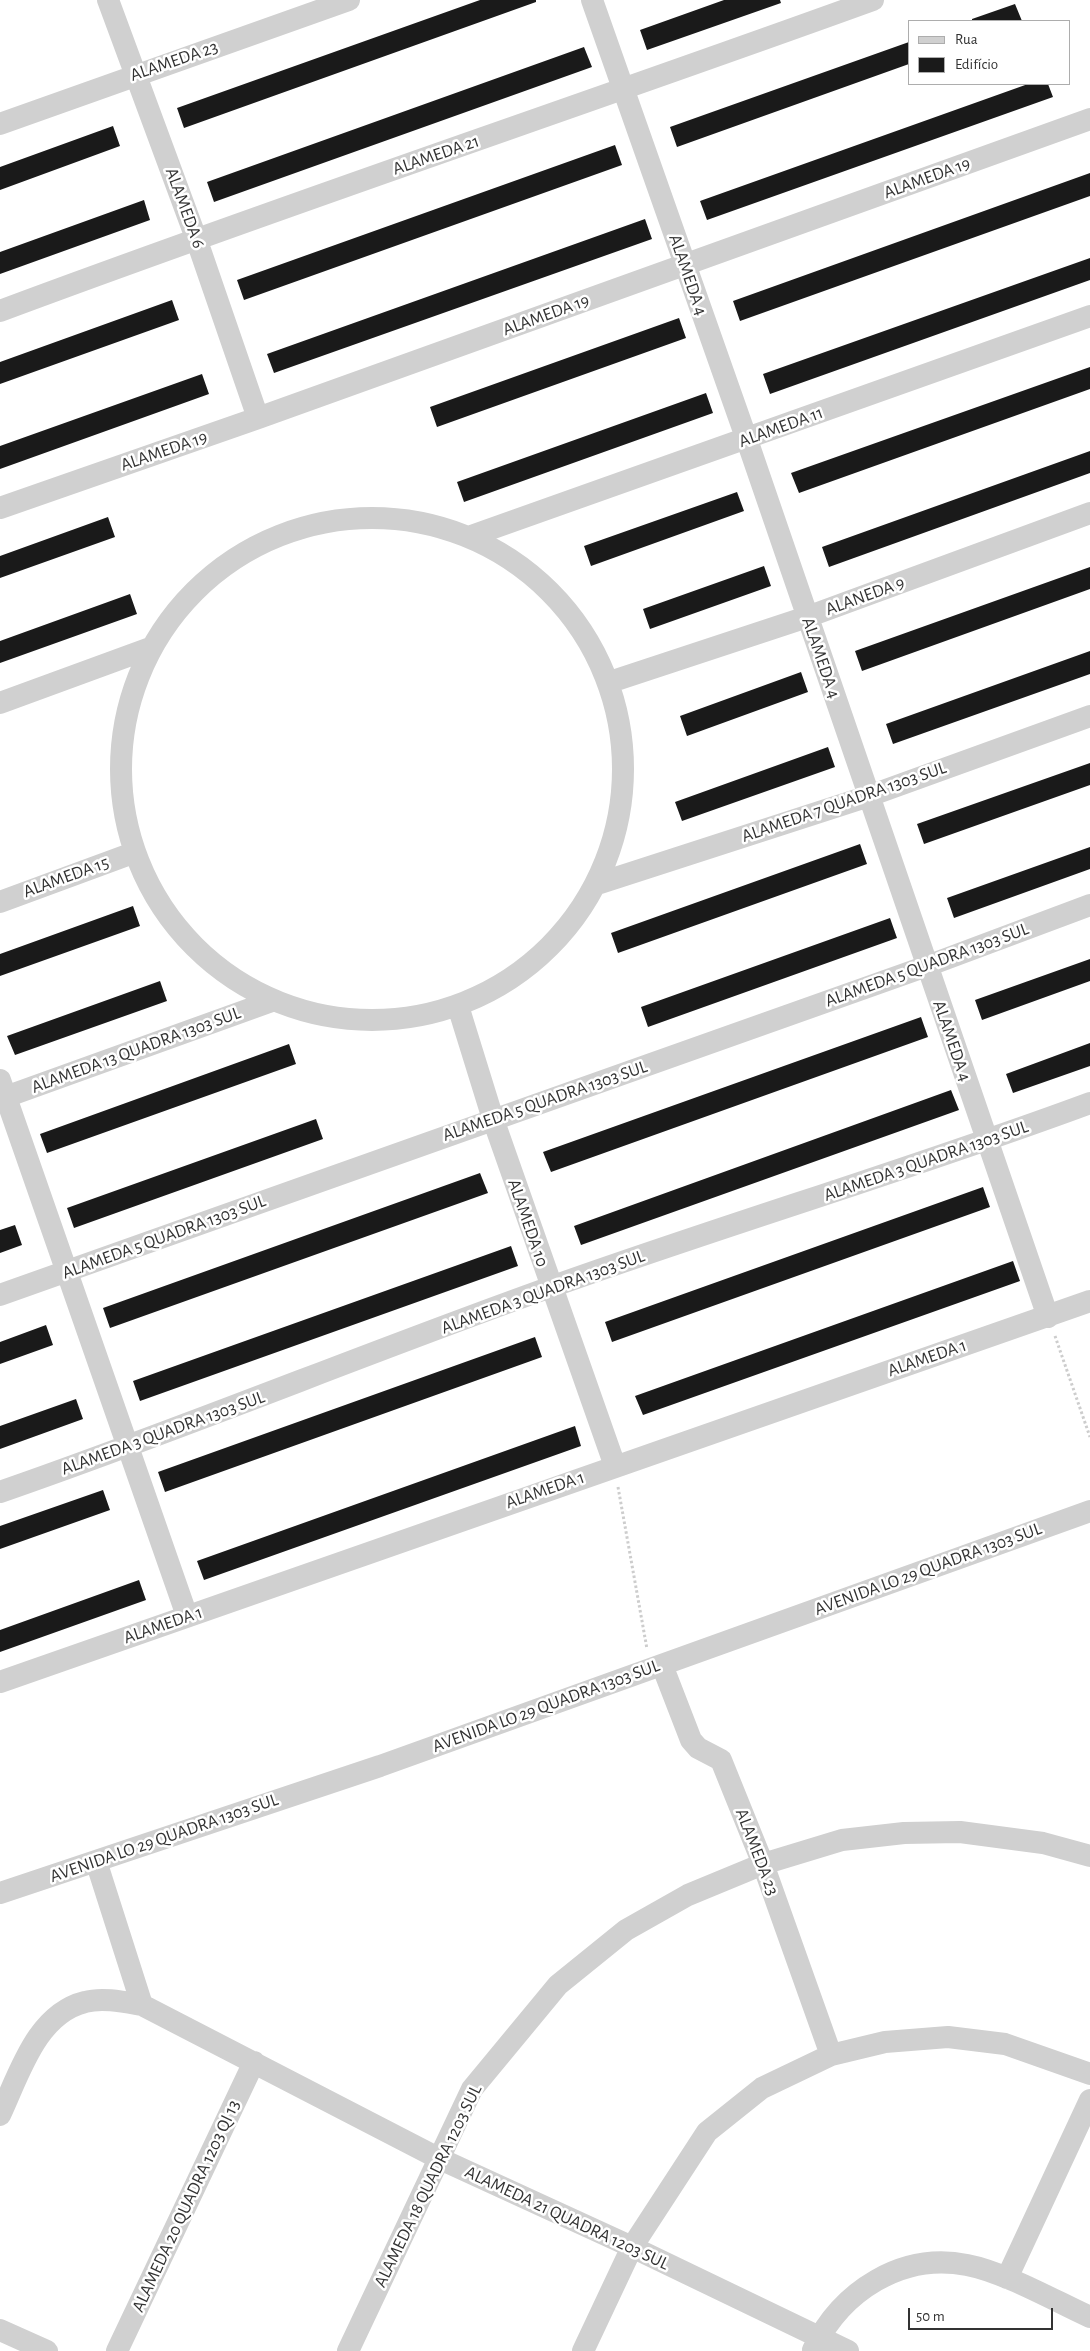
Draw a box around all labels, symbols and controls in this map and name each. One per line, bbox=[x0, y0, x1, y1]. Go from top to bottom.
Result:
legend bbox=[908, 20, 1070, 85]
text: Rua bbox=[955, 32, 978, 47]
street label: ALAMEDA 23 bbox=[127, 36, 221, 86]
text: Edifício bbox=[955, 57, 998, 72]
street label: ALAMEDA 21 bbox=[390, 130, 482, 180]
street label: ALAMEDA 19 bbox=[881, 152, 973, 204]
street label: ALAMEDA 6 bbox=[160, 165, 210, 251]
street label: ALAMEDA 4 bbox=[664, 231, 712, 319]
street label: ALAMEDA 19 bbox=[500, 289, 592, 341]
street label: ALAMEDA 11 bbox=[736, 402, 826, 452]
street label: ALAMEDA 19 bbox=[118, 426, 210, 476]
street label: ALANEDA 9 bbox=[823, 572, 907, 620]
street label: ALAMEDA 4 bbox=[797, 614, 845, 702]
street label: ALAMEDA 7 QUADRA 1303 SUL bbox=[739, 757, 949, 847]
street label: ALAMEDA 15 bbox=[20, 852, 112, 902]
street label: ALAMEDA 5 QUADRA 1303 SUL bbox=[822, 918, 1032, 1012]
street label: ALAMEDA 4 bbox=[928, 997, 976, 1085]
street label: ALAMEDA 13 QUADRA 1303 SUL bbox=[28, 1002, 244, 1098]
street label: ALAMEDA 5 QUADRA 1303 SUL bbox=[440, 1056, 650, 1146]
street label: ALAMEDA 3 QUADRA 1303 SUL bbox=[821, 1116, 1031, 1206]
street label: ALAMEDA 10 bbox=[503, 1176, 553, 1270]
street label: ALAMEDA 5 QUADRA 1303 SUL bbox=[59, 1190, 269, 1284]
street label: ALAMEDA 3 QUADRA 1303 SUL bbox=[438, 1245, 648, 1339]
street label: ALAMEDA 1 bbox=[885, 1334, 969, 1382]
street label: ALAMEDA 3 QUADRA 1303 SUL bbox=[58, 1386, 268, 1480]
street label: ALAMEDA 1 bbox=[503, 1466, 587, 1514]
street label: AVENIDA LO 29 QUADRA 1303 SUL bbox=[811, 1518, 1045, 1620]
street label: ALAMEDA 1 bbox=[121, 1601, 205, 1649]
street label: AVENIDA LO 29 QUADRA 1303 SUL bbox=[429, 1655, 663, 1757]
street label: AVENIDA LO 29 QUADRA 1303 SUL bbox=[47, 1789, 281, 1887]
street label: ALAMEDA 23 bbox=[731, 1805, 783, 1899]
street label: ALAMEDA 18 QUADRA 1203 SUL bbox=[369, 2081, 487, 2291]
street label: ALAMEDA 20 QUADRA 1203 QI 13 bbox=[127, 2096, 245, 2316]
street label: ALAMEDA 21 QUADRA 1203 SUL bbox=[462, 2161, 672, 2275]
scale bar bbox=[910, 2298, 1055, 2330]
text: 50 m bbox=[916, 2309, 945, 2324]

